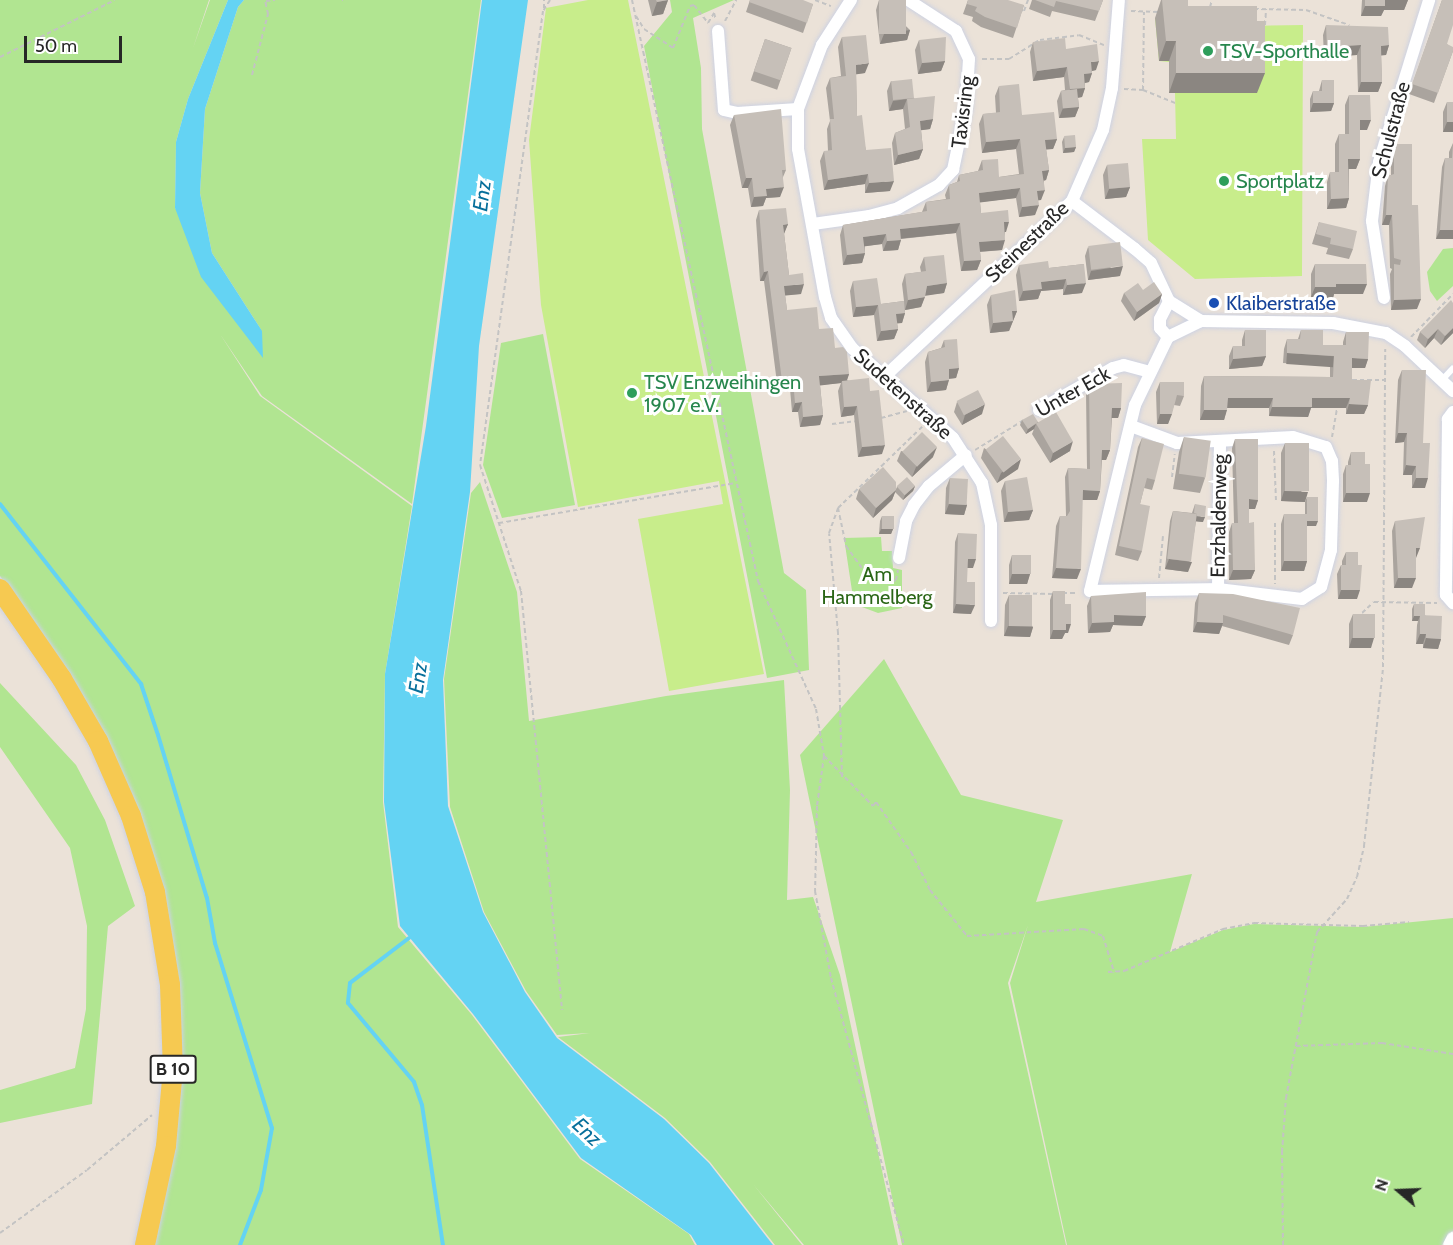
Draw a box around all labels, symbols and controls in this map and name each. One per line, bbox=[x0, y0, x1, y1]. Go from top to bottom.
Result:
scale bar bbox=[27, 24, 124, 62]
text: 50 m bbox=[35, 35, 77, 57]
place label: TSV-Sporthalle bbox=[1220, 39, 1349, 63]
marker: TSV-Sporthalle bbox=[1201, 44, 1215, 58]
street label: Taxisring bbox=[947, 74, 979, 150]
street label: Schulstraße bbox=[1367, 79, 1415, 181]
place label: Sportplatz bbox=[1236, 169, 1324, 193]
marker: Sportplatz bbox=[1217, 174, 1231, 188]
water label: Enz bbox=[468, 179, 496, 213]
street label: Steinestraße bbox=[980, 196, 1074, 288]
place label: Klaiberstraße bbox=[1226, 291, 1336, 315]
marker: Klaiberstraße bbox=[1207, 296, 1221, 310]
street label: Sudetenstraße bbox=[849, 344, 957, 444]
street label: Unter Eck bbox=[1031, 362, 1115, 422]
place label: TSV Enzweihingen 1907 e.V. bbox=[644, 370, 801, 417]
marker: TSV Enzweihingen 1907 e.V. bbox=[625, 386, 639, 400]
street label: Enzhaldenweg bbox=[1206, 454, 1232, 578]
park label: Am Hammelberg bbox=[821, 562, 933, 609]
water label: Enz bbox=[403, 661, 433, 695]
road number: B 10 bbox=[149, 1054, 197, 1084]
water label: Enz bbox=[567, 1112, 607, 1152]
north arrow bbox=[1369, 1161, 1429, 1221]
text: N bbox=[1371, 1177, 1392, 1193]

